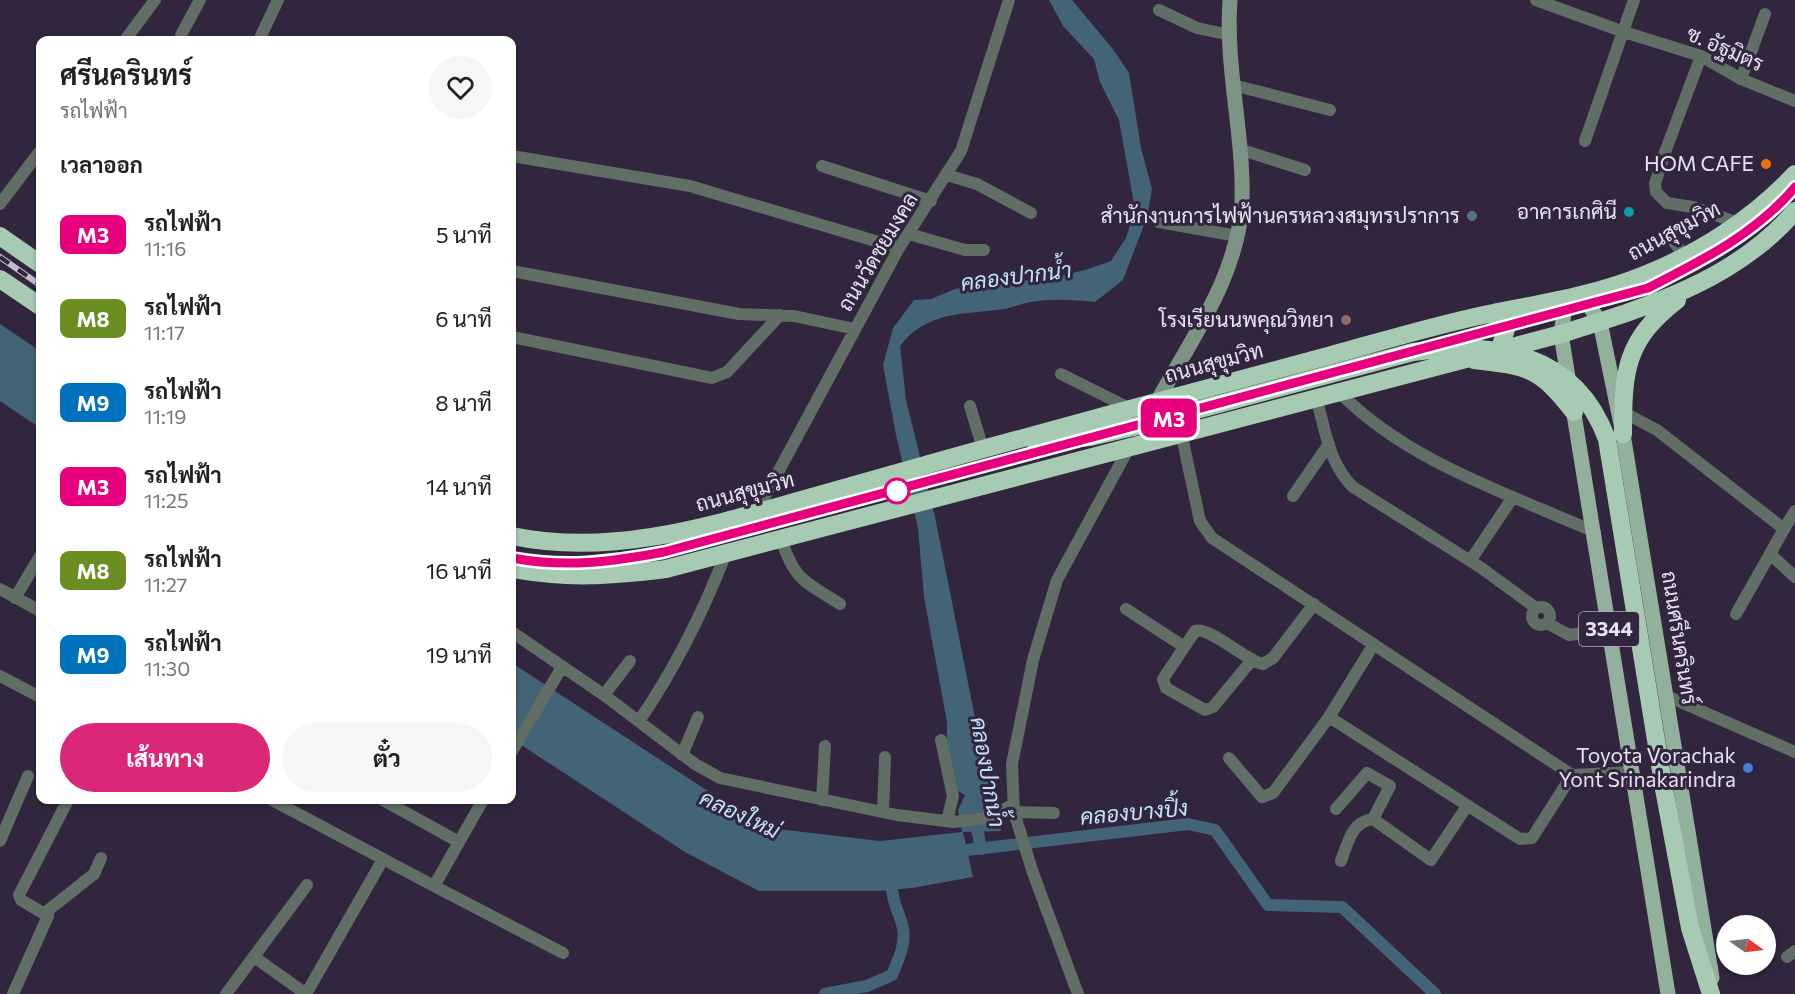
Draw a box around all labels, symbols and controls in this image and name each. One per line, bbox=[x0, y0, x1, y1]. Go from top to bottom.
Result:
street label: ซ. อัฐมิตร bbox=[1683, 20, 1768, 77]
button: heart bbox=[429, 56, 492, 119]
text: ศรีนครินทร์ bbox=[60, 57, 192, 91]
text: รถไฟฟ้า bbox=[60, 98, 128, 122]
place label: HOM CAFE bbox=[1644, 150, 1754, 175]
text: เวลาออก bbox=[60, 151, 143, 178]
marker: HOM CAFE bbox=[1759, 157, 1773, 171]
street label: ถนนวัดชยมงคล bbox=[831, 187, 922, 315]
street label: ถนนสุขุมวิท bbox=[1623, 195, 1725, 267]
place label: อาคารเกศินี bbox=[1517, 198, 1617, 223]
place label: สำนักงานการไฟฟ้านครหลวงสมุทรปราการ bbox=[1100, 202, 1460, 230]
marker: อาคารเกศินี bbox=[1622, 205, 1636, 219]
text: รถไฟฟ้า bbox=[144, 209, 222, 236]
marker: สำนักงานการไฟฟ้านครหลวงสมุทรปราการ bbox=[1465, 209, 1479, 223]
text: 5 นาที bbox=[436, 221, 492, 248]
text: M3 bbox=[77, 222, 109, 247]
text: 11:16 bbox=[144, 236, 187, 260]
water label: คลองปากน้ำ bbox=[958, 250, 1073, 296]
text: รถไฟฟ้า bbox=[144, 293, 222, 320]
text: 6 นาที bbox=[435, 305, 492, 332]
text: M8 bbox=[76, 306, 110, 331]
place label: โรงเรียนนพคุณวิทยา bbox=[1158, 306, 1334, 334]
marker: โรงเรียนนพคุณวิทยา bbox=[1339, 313, 1353, 327]
text: 11:17 bbox=[144, 320, 185, 344]
street label: ถนนสุขุมวิท bbox=[1162, 336, 1266, 390]
text: รถไฟฟ้า bbox=[144, 377, 222, 404]
text: 8 นาที bbox=[435, 389, 492, 416]
text: M9 bbox=[76, 390, 110, 415]
line badge: M3 bbox=[1142, 398, 1196, 438]
text: 11:19 bbox=[144, 404, 187, 428]
text: M3 bbox=[1153, 406, 1185, 431]
text: รถไฟฟ้า bbox=[144, 461, 222, 488]
street label: ถนนสุขุมวิท bbox=[693, 465, 797, 519]
text: 14 นาที bbox=[426, 473, 492, 500]
text: M3 bbox=[77, 474, 109, 499]
unlabelled marker bbox=[884, 478, 910, 504]
text: 11:25 bbox=[144, 488, 188, 512]
text: รถไฟฟ้า bbox=[144, 545, 222, 572]
text: 16 นาที bbox=[426, 557, 492, 584]
text: M8 bbox=[76, 558, 110, 583]
street label: ถนนศรีนครินทร์ bbox=[1658, 569, 1703, 707]
text: 11:27 bbox=[144, 572, 187, 596]
road number: 3344 bbox=[1579, 612, 1639, 646]
text: รถไฟฟ้า bbox=[144, 629, 222, 656]
text: 19 นาที bbox=[426, 641, 492, 668]
text: M9 bbox=[76, 642, 110, 667]
text: 11:30 bbox=[144, 656, 190, 680]
water label: คลองปากน้ำ bbox=[966, 714, 1016, 829]
button: เส้นทาง bbox=[60, 723, 270, 792]
button: ตั๋ว bbox=[282, 723, 492, 792]
place label: Toyota Vorachak Yont Srinakarindra bbox=[1558, 742, 1736, 791]
marker: Toyota Vorachak Yont Srinakarindra bbox=[1741, 761, 1755, 775]
water label: คลองใหม่ bbox=[696, 783, 785, 844]
water label: คลองบางปิ้ง bbox=[1079, 789, 1189, 830]
north arrow bbox=[1716, 915, 1776, 975]
map controls bbox=[1716, 915, 1776, 975]

